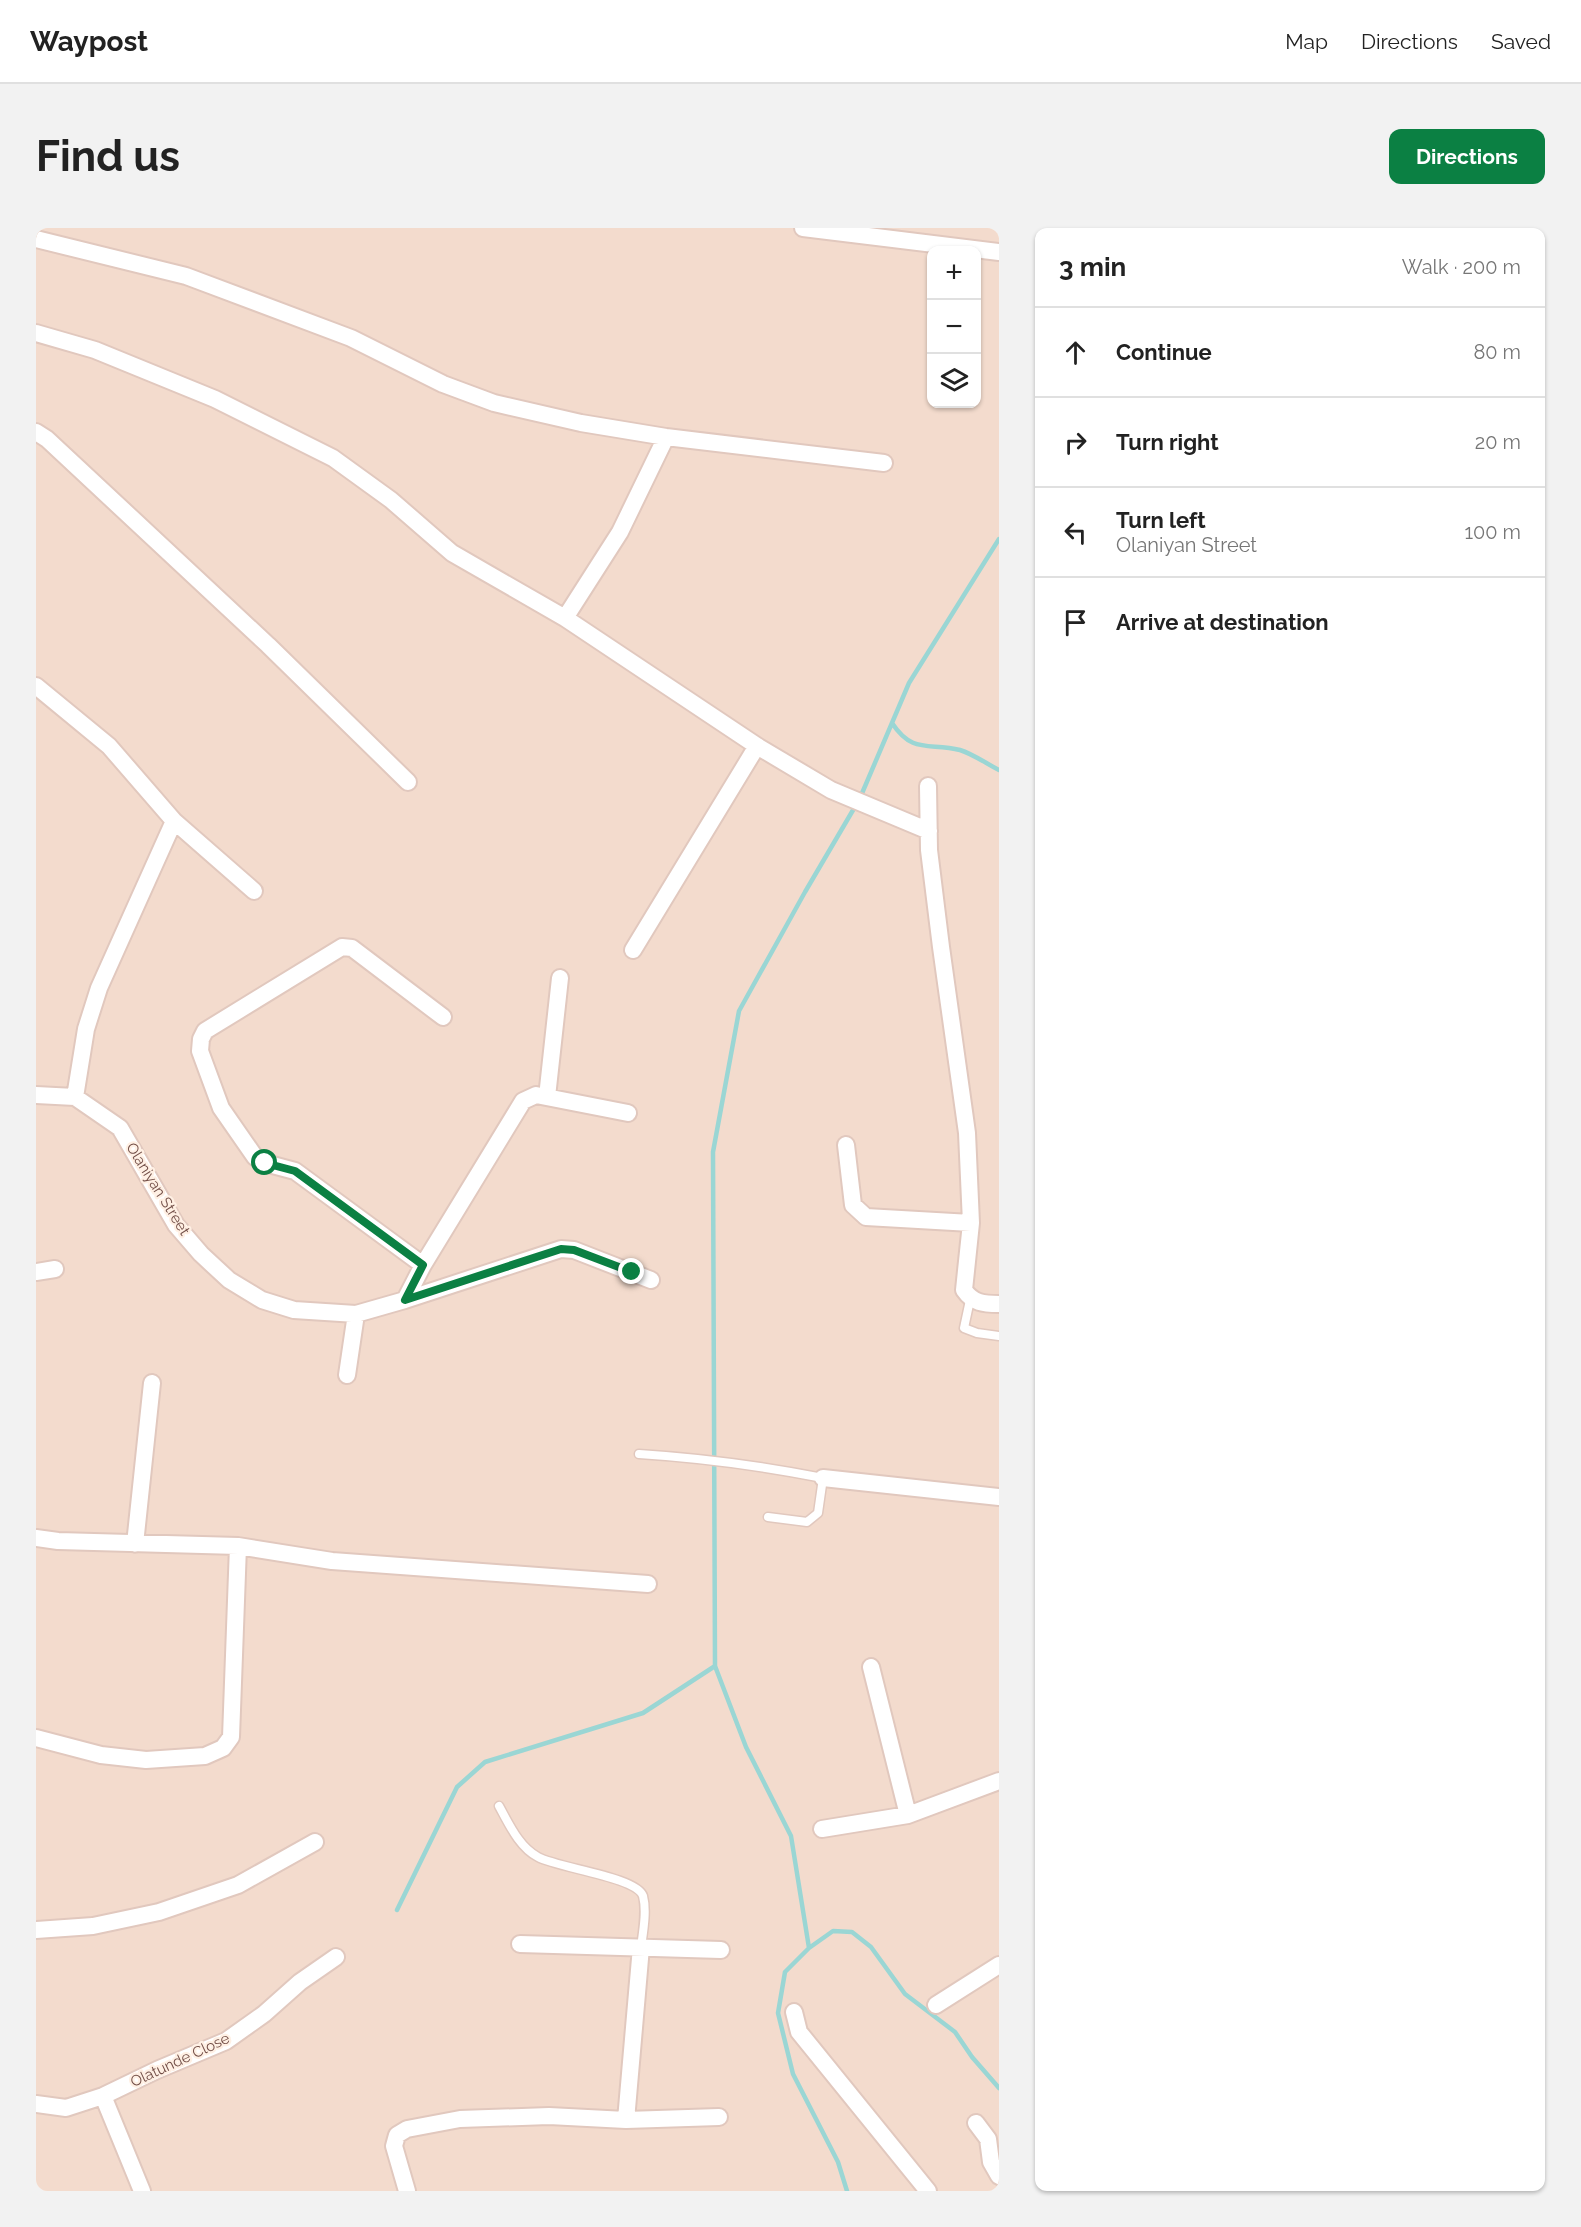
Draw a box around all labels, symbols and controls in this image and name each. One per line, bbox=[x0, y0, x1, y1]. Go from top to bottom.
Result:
text: Waypost bbox=[30, 25, 148, 58]
text: Map bbox=[1285, 29, 1328, 54]
text: Directions bbox=[1361, 29, 1458, 54]
text: Saved bbox=[1491, 29, 1551, 54]
button: Directions bbox=[1389, 129, 1545, 184]
text: Find us bbox=[36, 132, 180, 181]
map controls bbox=[927, 246, 981, 408]
button: + bbox=[927, 246, 981, 300]
text: 3 min bbox=[1059, 252, 1126, 282]
text: Walk · 200 m bbox=[1402, 255, 1521, 279]
button: − bbox=[927, 300, 981, 354]
icon: ahead bbox=[1059, 336, 1092, 369]
text: Continue bbox=[1116, 339, 1212, 365]
text: 80 m bbox=[1473, 340, 1521, 364]
button: layers bbox=[927, 354, 981, 408]
icon: right bbox=[1059, 426, 1092, 459]
text: Turn right bbox=[1116, 429, 1219, 455]
text: 20 m bbox=[1475, 430, 1521, 454]
text: Turn left bbox=[1116, 507, 1206, 533]
icon: left bbox=[1059, 516, 1092, 549]
text: 100 m bbox=[1464, 520, 1521, 544]
text: Olaniyan Street bbox=[1116, 533, 1257, 557]
icon: arrive bbox=[1059, 606, 1092, 639]
text: Arrive at destination bbox=[1116, 609, 1329, 635]
street label: Olaniyan Street bbox=[122, 1139, 194, 1239]
route start bbox=[251, 1149, 277, 1175]
route end bbox=[618, 1258, 644, 1284]
street label: Olatunde Close bbox=[128, 2029, 233, 2091]

